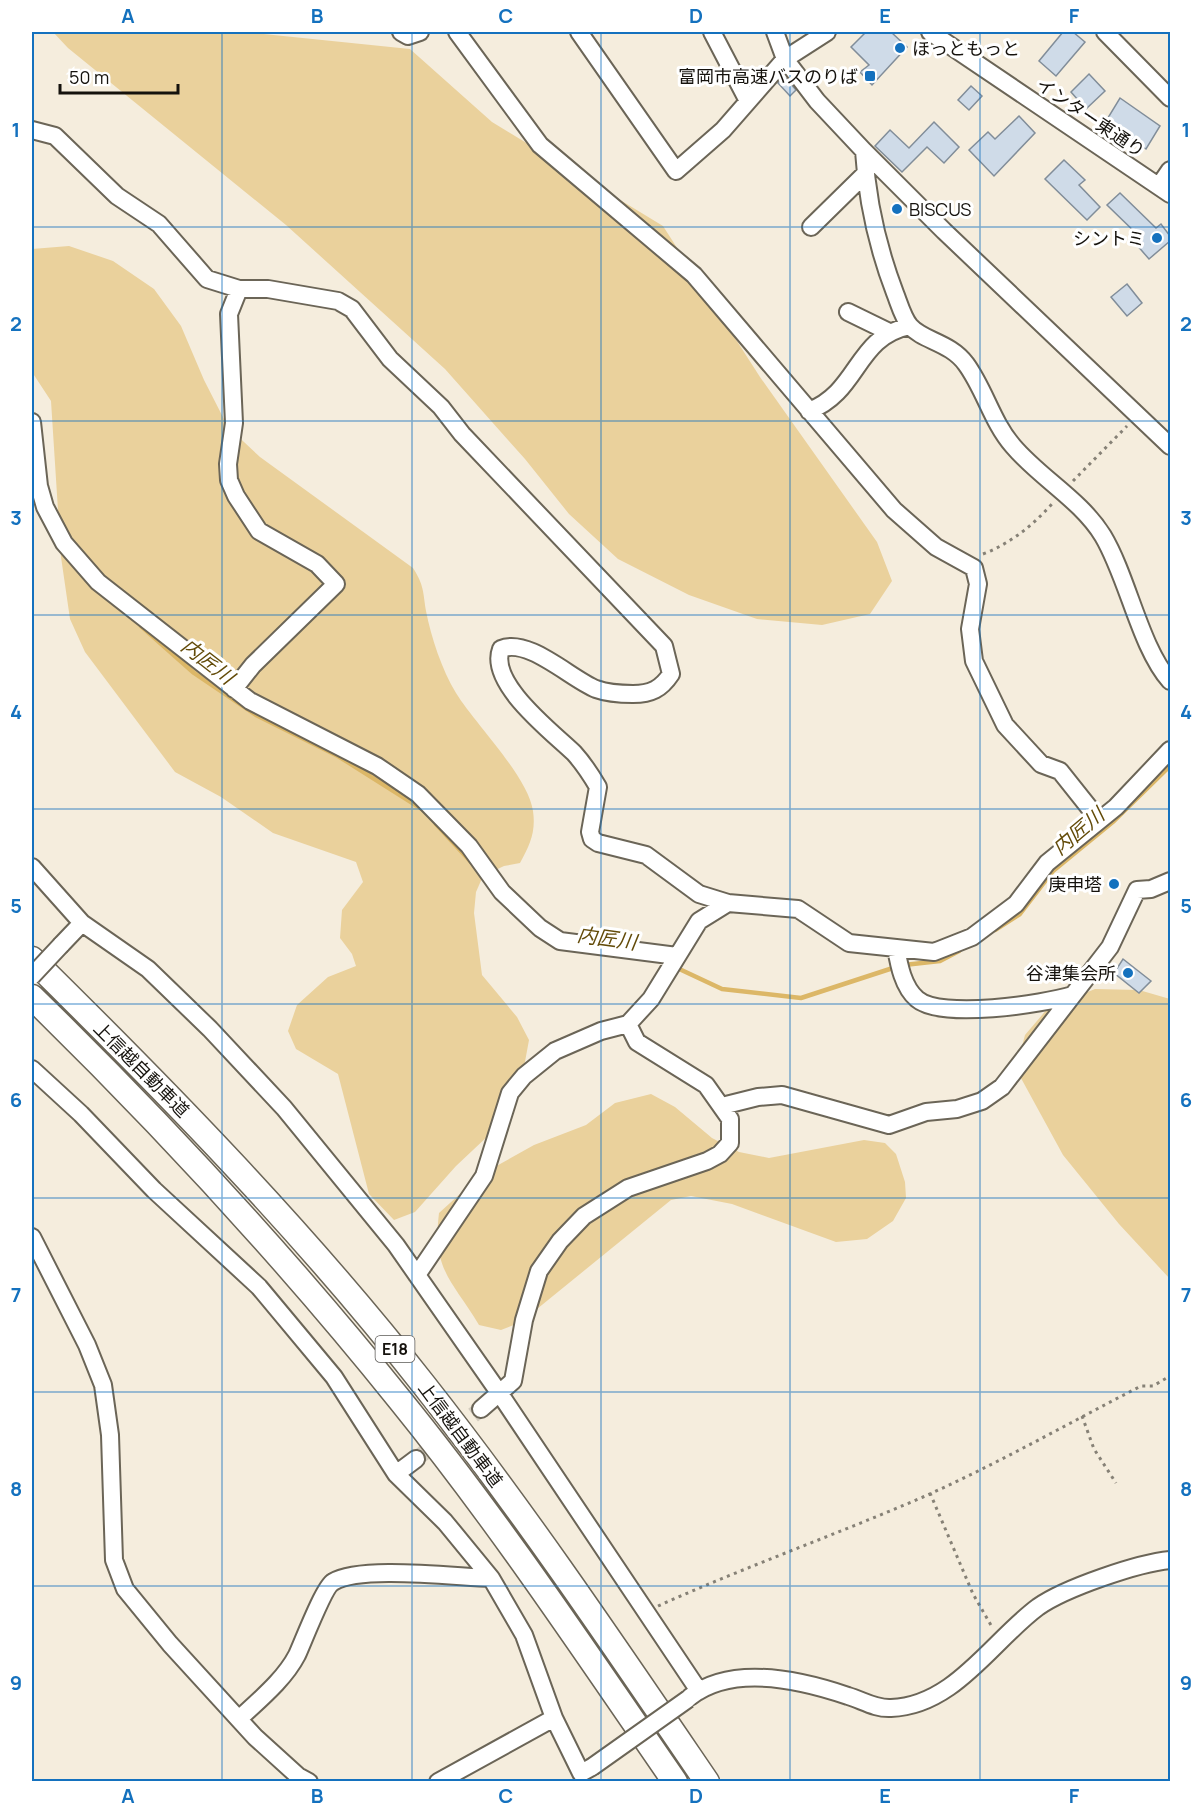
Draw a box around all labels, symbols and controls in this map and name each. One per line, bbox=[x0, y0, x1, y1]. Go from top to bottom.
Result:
text: A bbox=[121, 2, 135, 29]
text: B bbox=[311, 2, 324, 29]
text: C bbox=[499, 2, 513, 29]
text: D bbox=[689, 2, 703, 29]
text: E bbox=[879, 2, 891, 29]
text: F bbox=[1069, 2, 1080, 29]
place label: ほっともっと bbox=[912, 36, 1020, 60]
marker: ほっともっと bbox=[893, 41, 907, 55]
scale bar bbox=[60, 57, 178, 95]
place label: 富岡市高速バスのりば bbox=[678, 64, 858, 88]
text: 50 m bbox=[69, 65, 109, 89]
marker: 富岡市高速バスのりば bbox=[863, 69, 877, 83]
street label: インター東通り bbox=[1032, 72, 1150, 162]
text: 1 bbox=[12, 116, 20, 143]
text: 1 bbox=[1182, 116, 1190, 143]
place label: BISCUS bbox=[909, 197, 971, 221]
marker: BISCUS bbox=[890, 202, 904, 216]
place label: シントミ bbox=[1073, 226, 1145, 250]
marker: シントミ bbox=[1150, 231, 1164, 245]
text: 2 bbox=[10, 310, 22, 337]
text: 2 bbox=[1180, 310, 1192, 337]
text: 3 bbox=[10, 504, 22, 531]
text: 3 bbox=[1180, 504, 1192, 531]
water label: 内匠川 bbox=[176, 632, 242, 691]
text: 4 bbox=[10, 698, 22, 725]
text: 4 bbox=[1180, 698, 1192, 725]
water label: 内匠川 bbox=[1046, 800, 1111, 861]
place label: 庚申塔 bbox=[1048, 872, 1102, 896]
marker: 庚申塔 bbox=[1107, 877, 1121, 891]
text: 5 bbox=[10, 892, 22, 919]
text: 5 bbox=[1180, 892, 1192, 919]
water label: 内匠川 bbox=[575, 920, 641, 956]
place label: 谷津集会所 bbox=[1026, 961, 1116, 985]
marker: 谷津集会所 bbox=[1121, 966, 1135, 980]
street label: 上信越自動車道 bbox=[89, 1016, 195, 1122]
text: 6 bbox=[10, 1086, 22, 1113]
text: 6 bbox=[1180, 1086, 1192, 1113]
text: 7 bbox=[11, 1281, 21, 1308]
text: 7 bbox=[1181, 1281, 1191, 1308]
road number: E18 bbox=[376, 1336, 414, 1362]
street label: 上信越自動車道 bbox=[414, 1376, 508, 1492]
text: 8 bbox=[10, 1475, 22, 1502]
text: 8 bbox=[1180, 1475, 1192, 1502]
text: 9 bbox=[10, 1669, 22, 1696]
text: 9 bbox=[1180, 1669, 1192, 1696]
text: A bbox=[121, 1782, 135, 1809]
text: B bbox=[311, 1782, 324, 1809]
text: C bbox=[499, 1782, 513, 1809]
text: D bbox=[689, 1782, 703, 1809]
text: E bbox=[879, 1782, 891, 1809]
text: F bbox=[1069, 1782, 1080, 1809]

